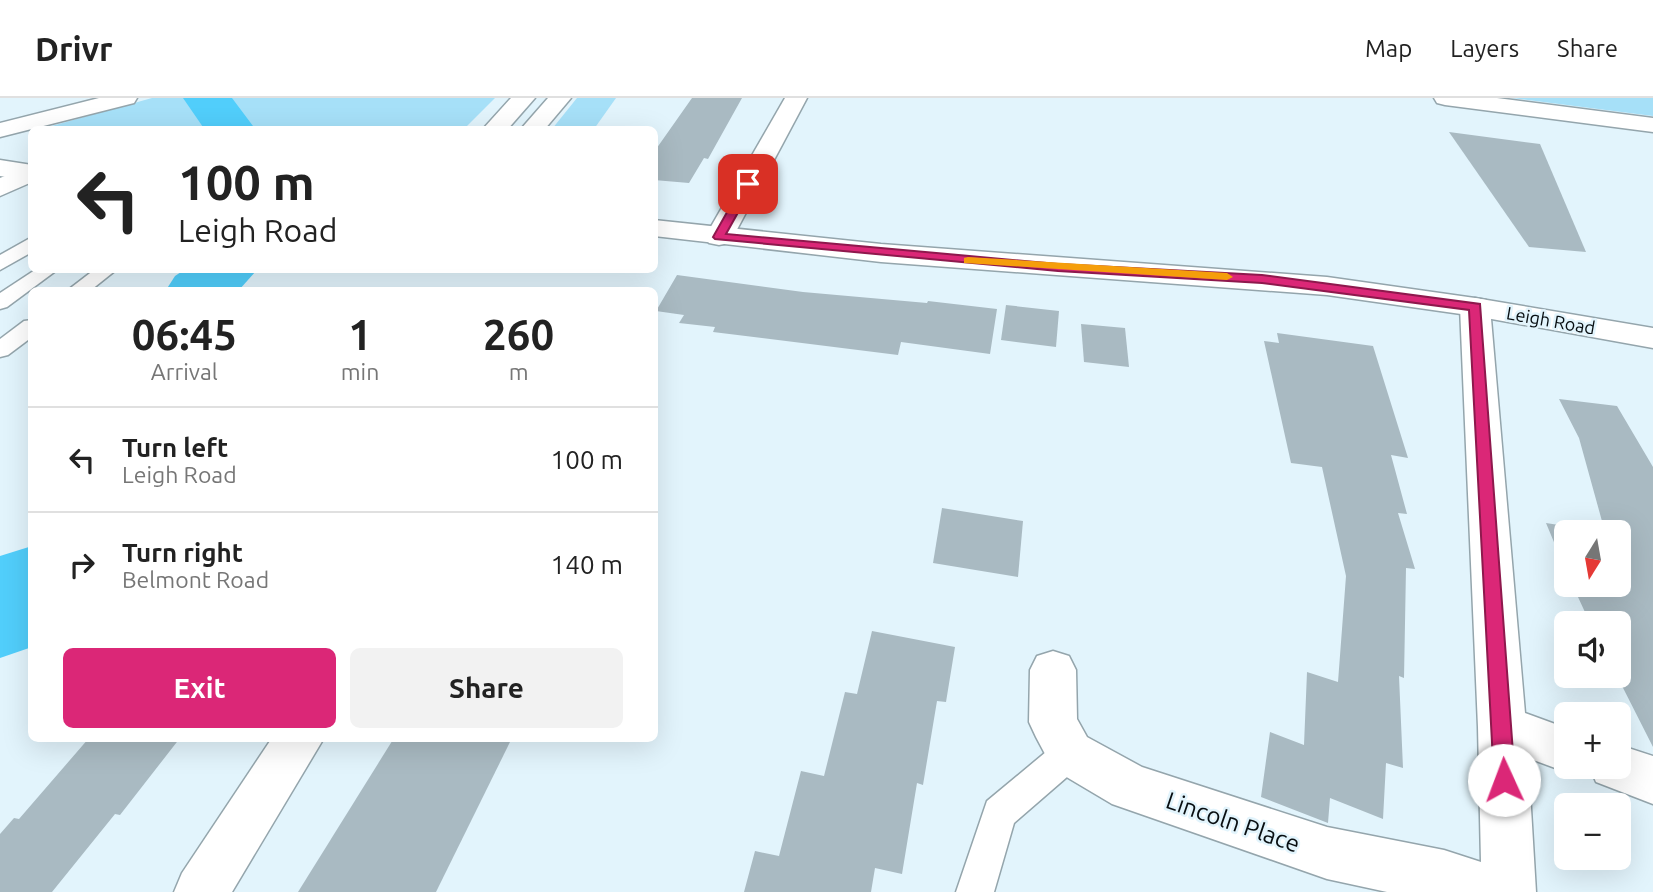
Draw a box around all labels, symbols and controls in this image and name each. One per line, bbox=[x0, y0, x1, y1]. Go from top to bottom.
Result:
text: Drivr bbox=[35, 30, 113, 67]
text: Map bbox=[1365, 35, 1412, 62]
text: Layers bbox=[1450, 35, 1519, 62]
text: Share bbox=[1557, 35, 1618, 62]
icon: left bbox=[63, 154, 154, 245]
text: 100 m bbox=[178, 154, 315, 209]
pin bbox=[718, 154, 778, 214]
icon: arrive bbox=[729, 165, 767, 203]
text: Leigh Road bbox=[178, 212, 338, 248]
street label: Leigh Road bbox=[1505, 302, 1597, 338]
text: 06:45 bbox=[132, 311, 237, 358]
text: 1 bbox=[348, 311, 372, 358]
text: 260 bbox=[483, 311, 554, 358]
text: Arrival bbox=[151, 359, 218, 384]
text: min bbox=[341, 359, 379, 384]
text: m bbox=[509, 359, 529, 384]
text: Turn left bbox=[122, 433, 228, 462]
icon: left bbox=[63, 441, 101, 479]
text: 100 m bbox=[551, 445, 623, 474]
text: Leigh Road bbox=[122, 462, 237, 487]
north arrow bbox=[1554, 520, 1631, 597]
map controls bbox=[1554, 520, 1631, 870]
text: Turn right bbox=[122, 538, 243, 567]
icon: right bbox=[63, 546, 101, 584]
text: 140 m bbox=[551, 550, 623, 579]
text: Belmont Road bbox=[122, 567, 269, 592]
button: sound bbox=[1554, 611, 1631, 688]
button: Exit bbox=[63, 648, 336, 728]
button: Share bbox=[350, 648, 623, 728]
button: + bbox=[1554, 702, 1631, 779]
position arrow bbox=[1467, 743, 1541, 817]
street label: Lincoln Place bbox=[1163, 786, 1303, 858]
button: − bbox=[1554, 793, 1631, 870]

